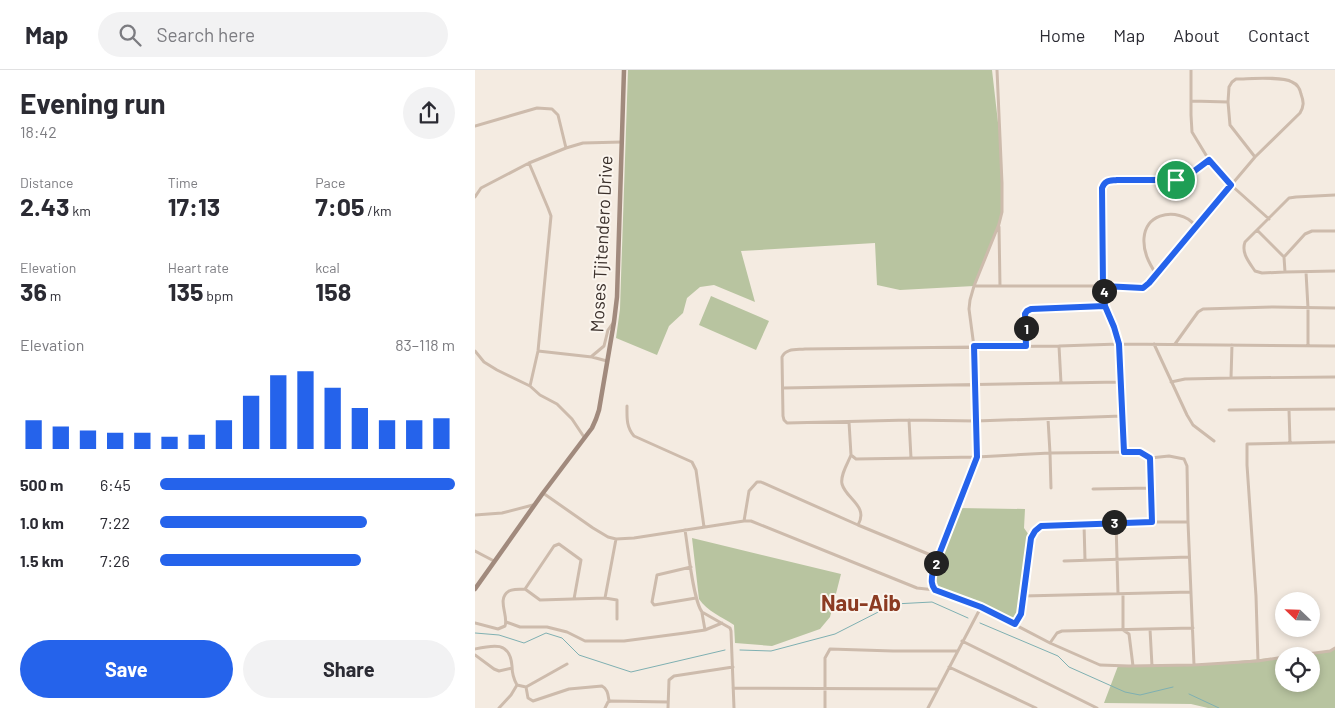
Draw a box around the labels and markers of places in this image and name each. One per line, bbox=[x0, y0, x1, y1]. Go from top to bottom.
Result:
pin bbox=[1155, 159, 1197, 201]
pin: 4 bbox=[1091, 278, 1117, 304]
pin: 1 bbox=[1013, 316, 1039, 340]
pin: 3 bbox=[1101, 510, 1127, 534]
pin: 2 bbox=[923, 550, 949, 576]

